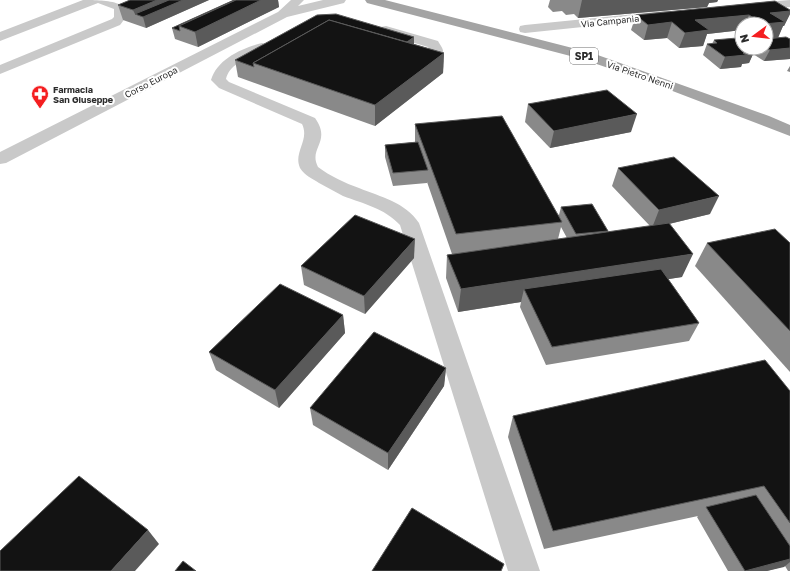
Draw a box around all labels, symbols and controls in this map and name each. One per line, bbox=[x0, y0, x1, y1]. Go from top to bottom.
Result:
street label: Via Campania bbox=[580, 12, 640, 30]
north arrow bbox=[734, 16, 774, 56]
text: N bbox=[736, 33, 751, 44]
road number: SP1 bbox=[570, 48, 598, 64]
street label: Via Pietro Nenni bbox=[605, 58, 675, 92]
street label: Corso Europa bbox=[123, 64, 179, 100]
pharmacy icon: Farmacia San Giuseppe bbox=[30, 84, 50, 109]
place label: Farmacia San Giuseppe bbox=[53, 84, 114, 105]

